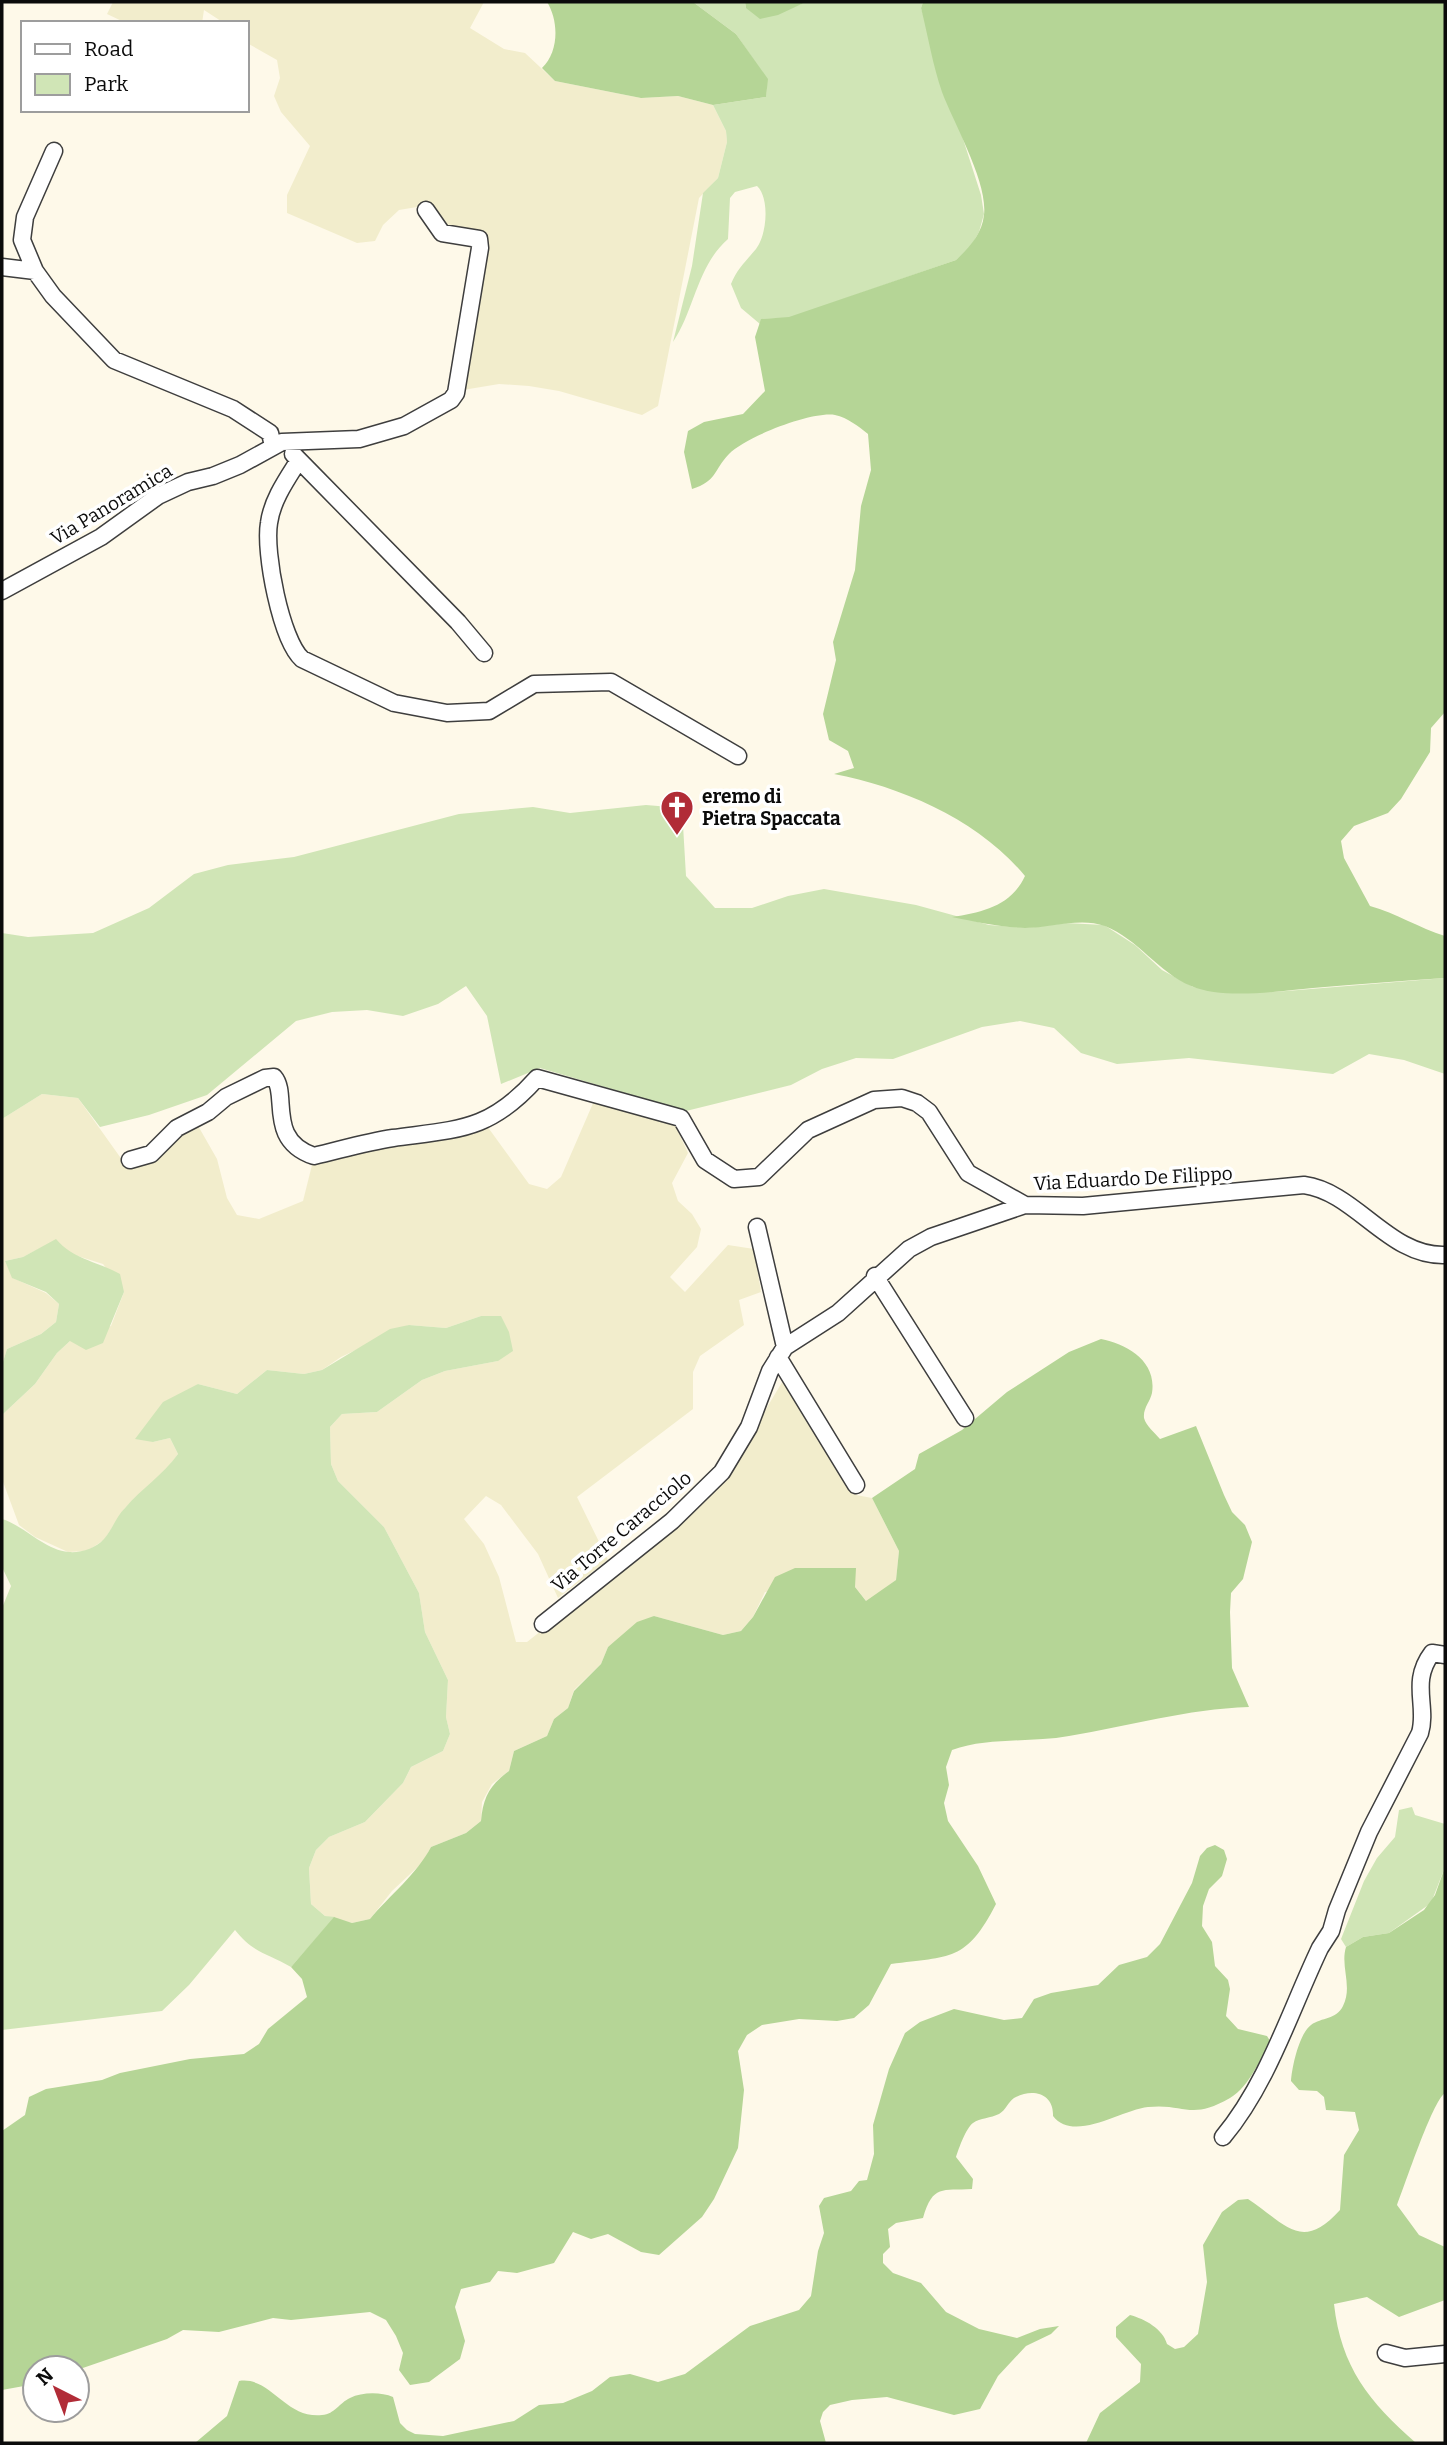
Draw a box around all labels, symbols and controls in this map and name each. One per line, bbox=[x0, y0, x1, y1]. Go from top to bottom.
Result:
legend bbox=[21, 21, 248, 112]
text: Road bbox=[84, 36, 133, 62]
text: Park bbox=[84, 71, 128, 97]
street label: Via Panoramica bbox=[46, 459, 177, 550]
place label: eremo di Pietra Spaccata bbox=[702, 785, 841, 830]
church icon: eremo di Pietra Spaccata bbox=[658, 788, 696, 837]
street label: Via Eduardo De Filippo bbox=[1033, 1162, 1233, 1195]
street label: Via Torre Caracciolo bbox=[547, 1466, 696, 1597]
north arrow bbox=[21, 2354, 91, 2424]
text: N bbox=[32, 2363, 58, 2390]

